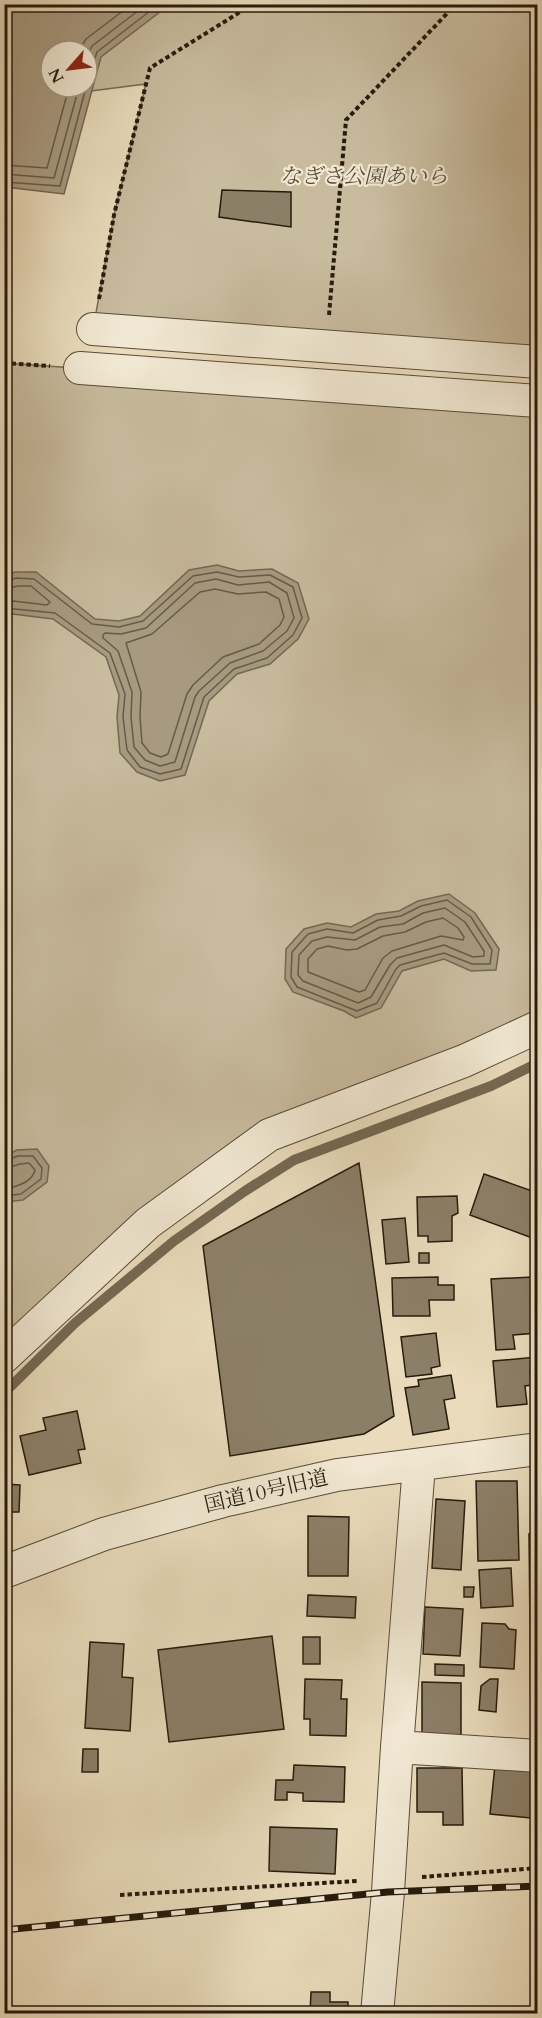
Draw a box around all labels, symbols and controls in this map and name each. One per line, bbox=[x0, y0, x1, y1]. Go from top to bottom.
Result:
north arrow bbox=[39, 39, 99, 99]
text: N bbox=[44, 64, 70, 87]
park label: なぎさ公園あいら bbox=[280, 162, 448, 191]
street label: 国道10号旧道 bbox=[201, 1463, 331, 1520]

